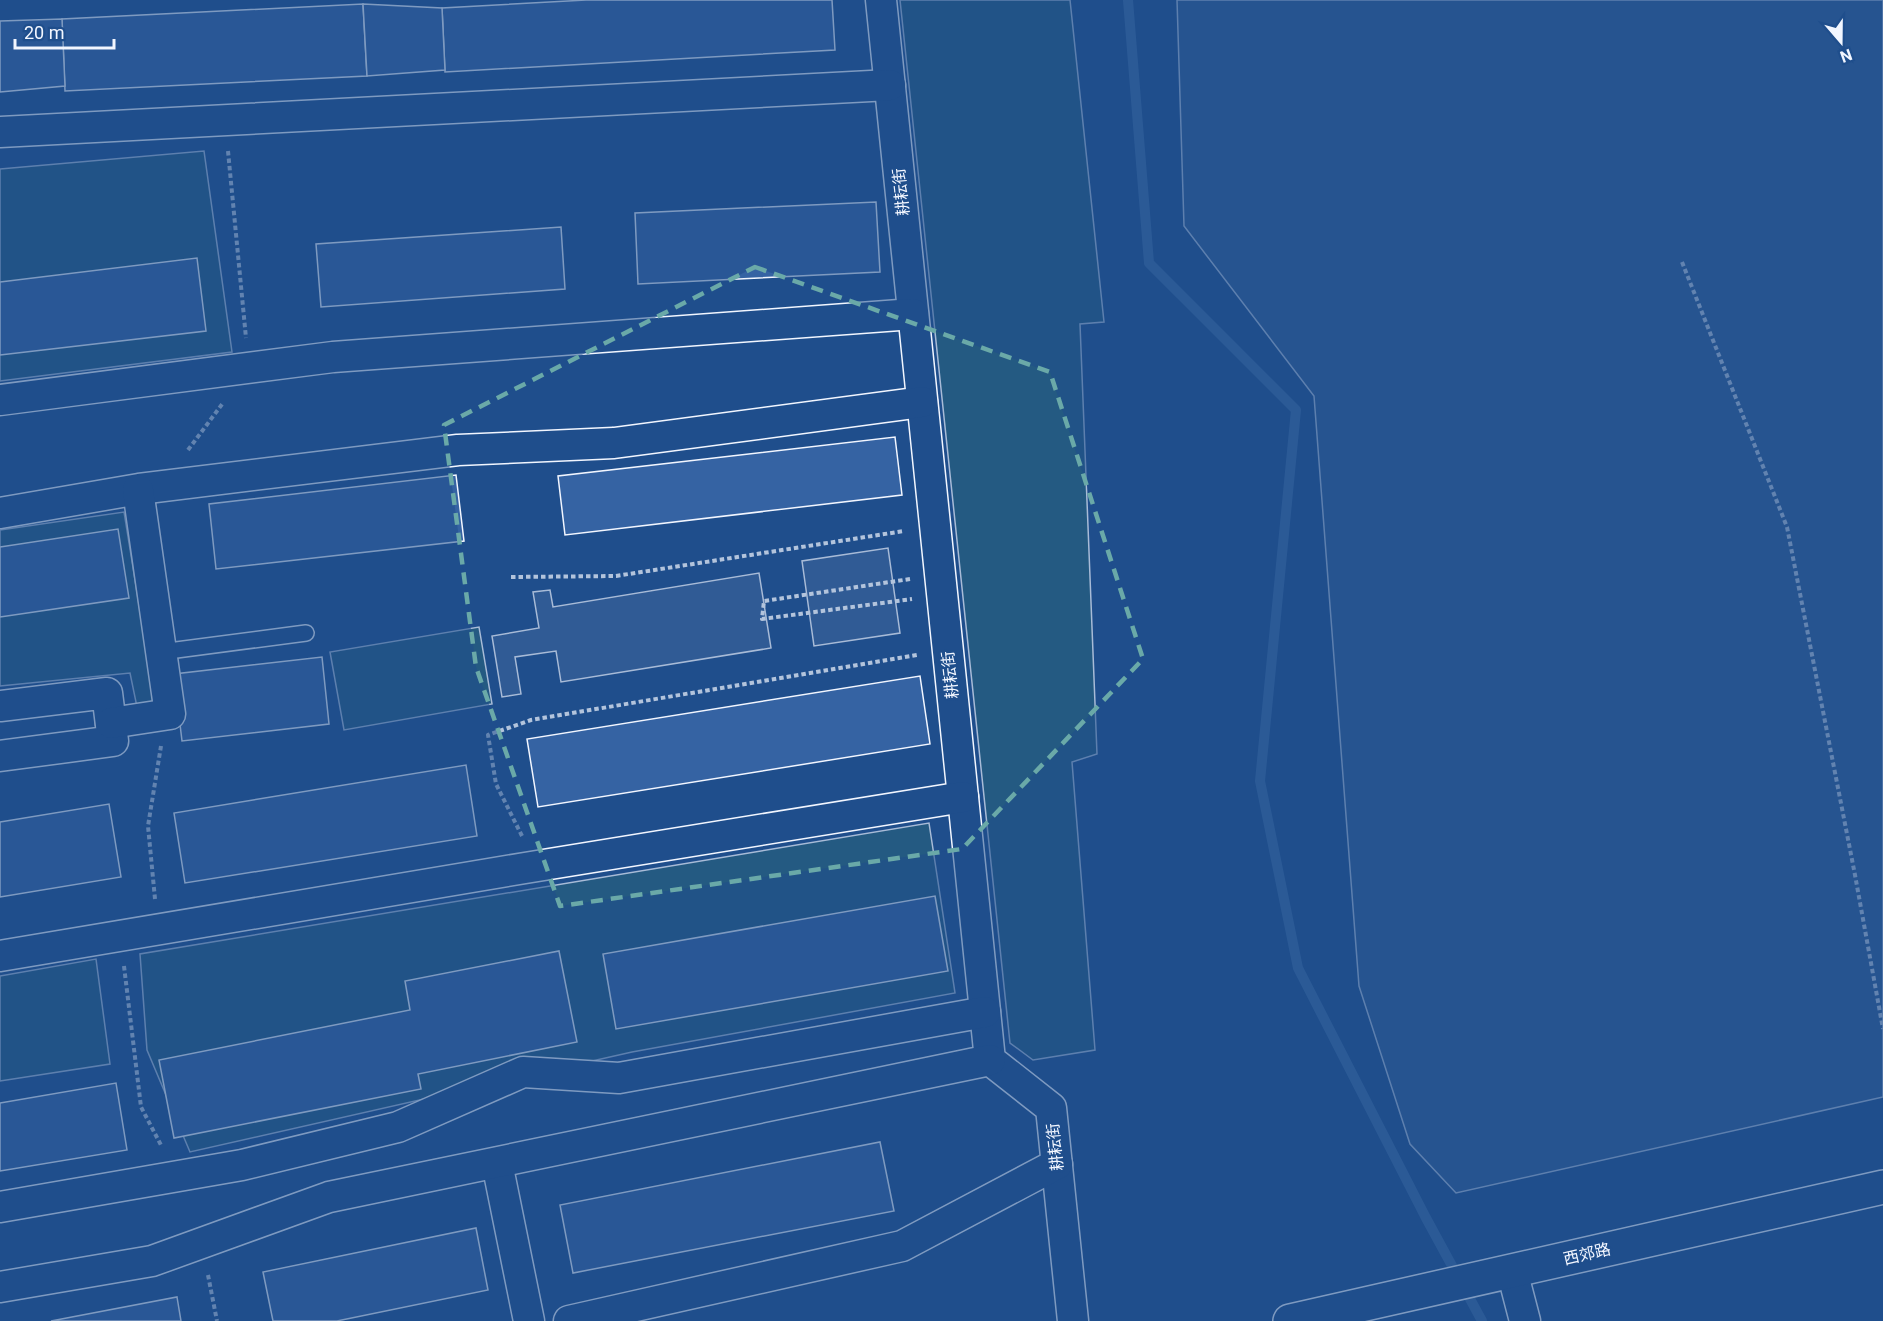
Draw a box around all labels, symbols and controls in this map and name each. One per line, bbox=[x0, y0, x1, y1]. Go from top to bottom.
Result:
scale bar bbox=[15, 12, 114, 50]
north arrow bbox=[1811, 12, 1871, 72]
text: 20 m bbox=[24, 22, 64, 43]
text: N bbox=[1837, 45, 1855, 66]
street label: 耕耘街 bbox=[889, 167, 913, 217]
street label: 耕耘街 bbox=[938, 650, 962, 700]
street label: 耕耘街 bbox=[1043, 1122, 1067, 1172]
street label: 西郊路 bbox=[1561, 1239, 1613, 1269]

